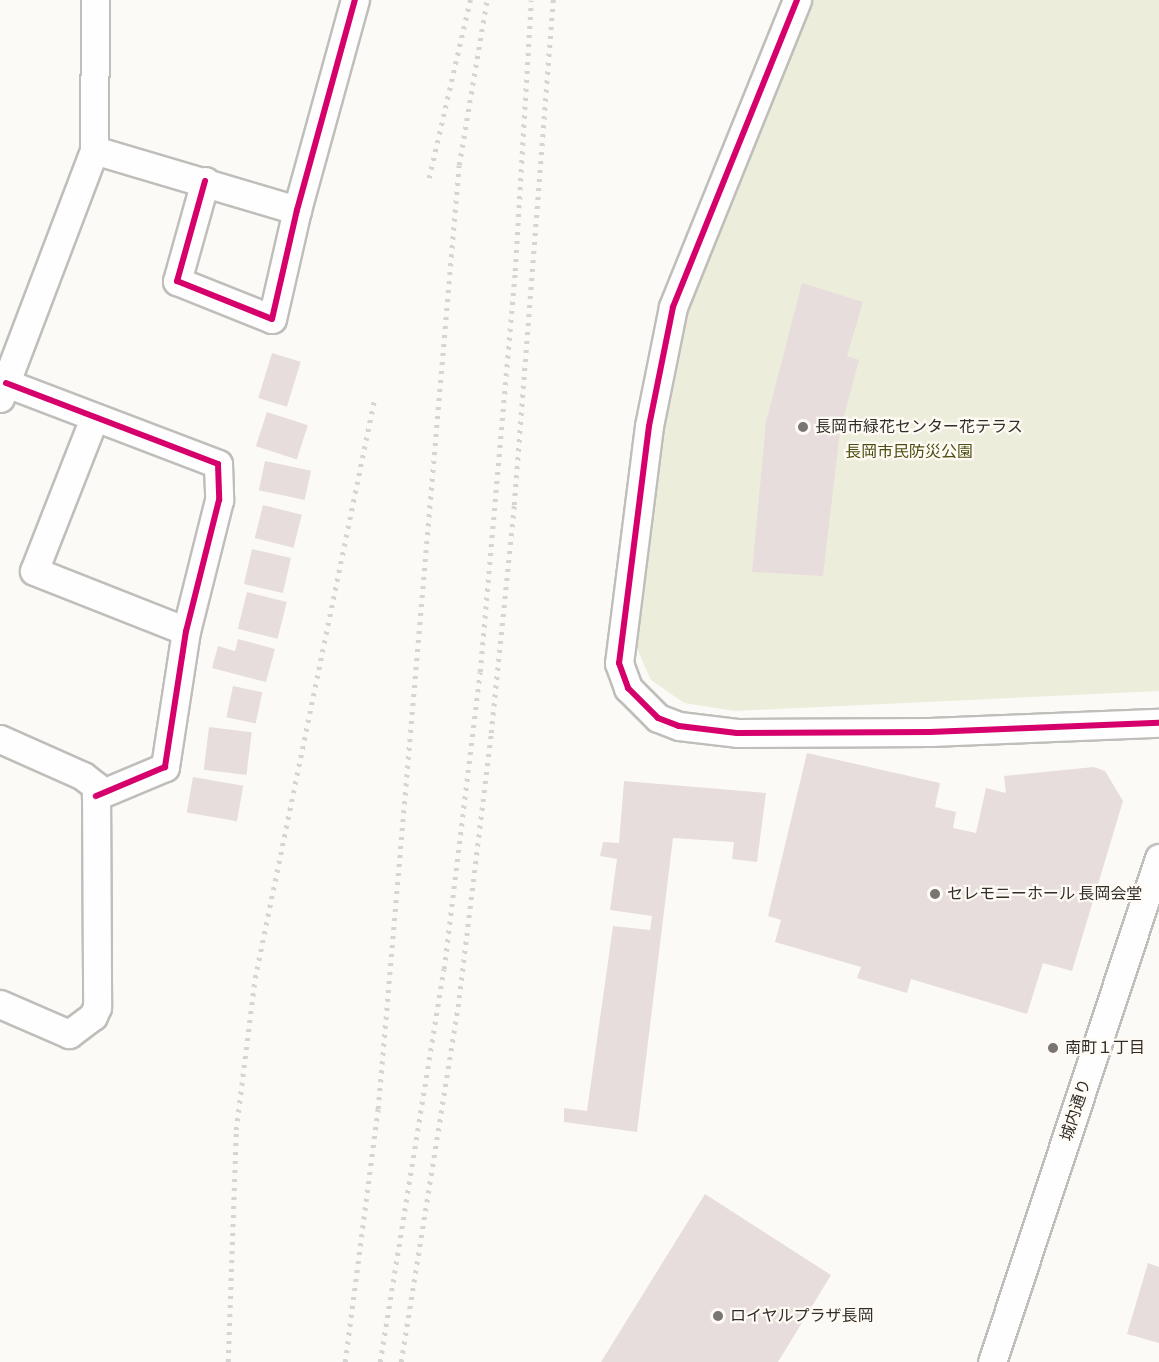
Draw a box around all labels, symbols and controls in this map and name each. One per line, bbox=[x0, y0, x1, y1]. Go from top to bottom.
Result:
place label: 長岡市緑花センター花テラス bbox=[815, 417, 1023, 437]
marker: 長岡市緑花センター花テラス bbox=[796, 420, 810, 434]
park label: 長岡市民防災公園 bbox=[845, 442, 973, 462]
place label: セレモニーホール 長岡会堂 bbox=[947, 884, 1142, 904]
marker: セレモニーホール 長岡会堂 bbox=[928, 887, 942, 901]
place label: 南町１丁目 bbox=[1065, 1038, 1145, 1058]
marker: 南町１丁目 bbox=[1046, 1041, 1060, 1055]
street label: 城内通り bbox=[1057, 1077, 1095, 1143]
place label: ロイヤルプラザ長岡 bbox=[730, 1306, 874, 1326]
marker: ロイヤルプラザ長岡 bbox=[711, 1309, 725, 1323]

